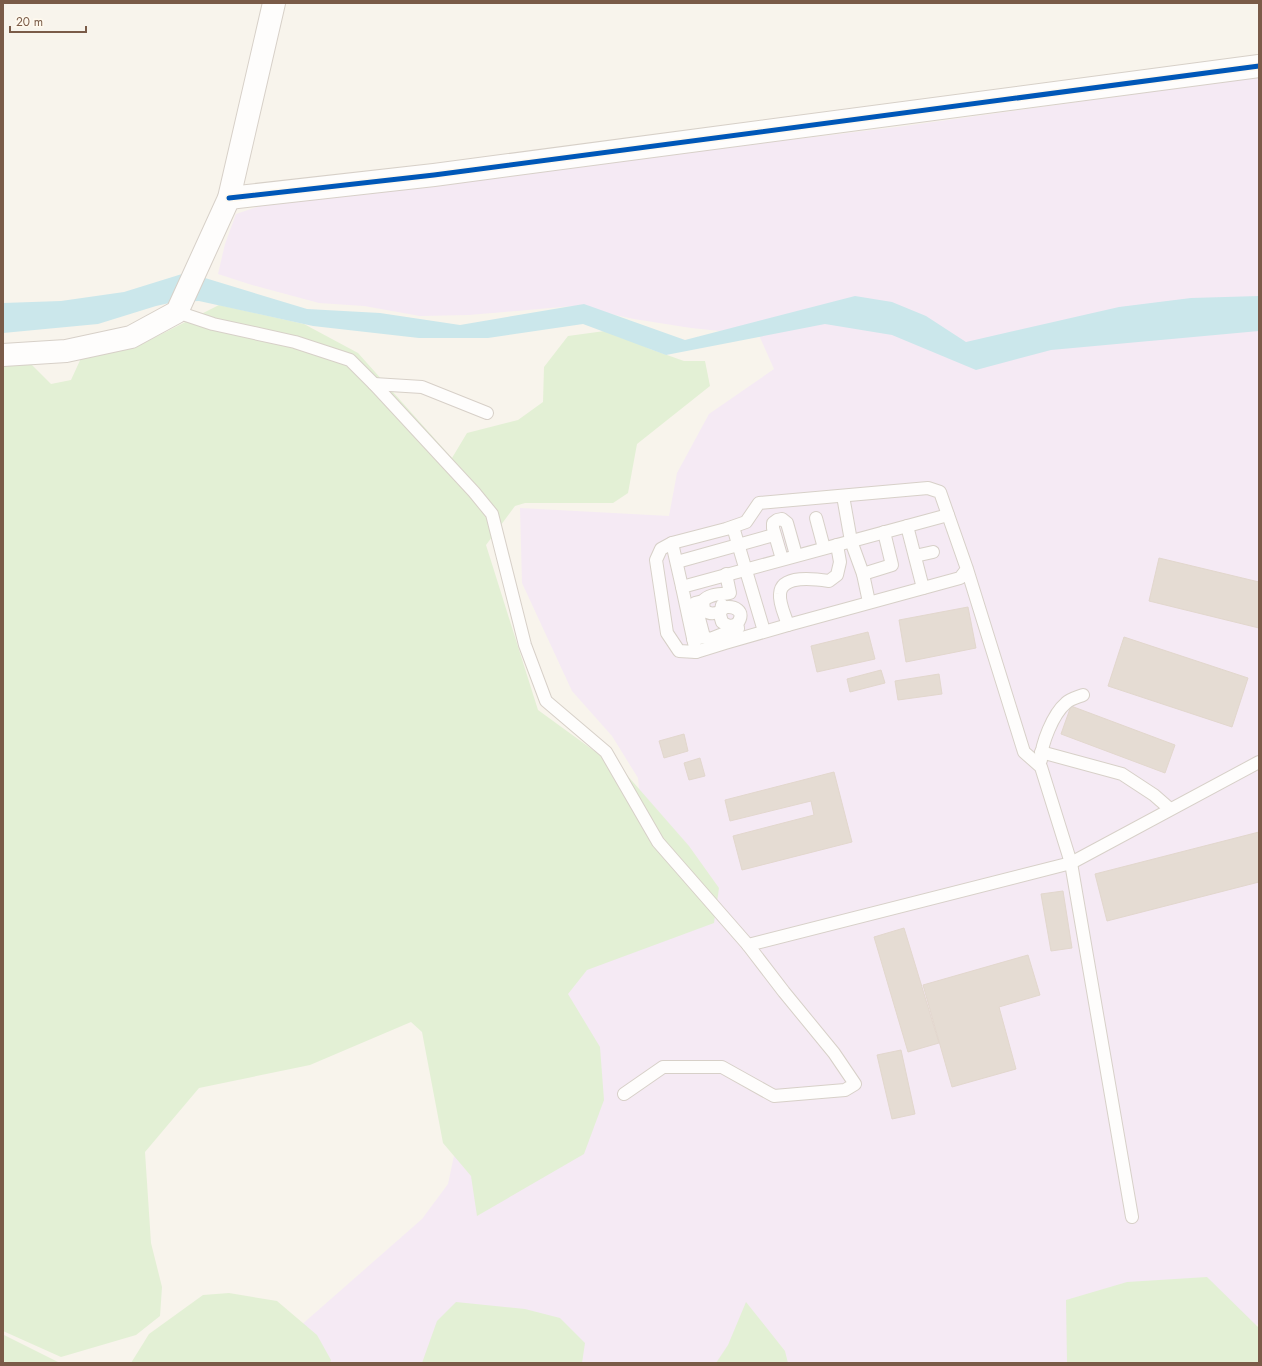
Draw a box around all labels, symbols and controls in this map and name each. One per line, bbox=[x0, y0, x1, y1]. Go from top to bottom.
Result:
scale bar bbox=[10, 8, 86, 34]
text: 20 m bbox=[16, 13, 43, 31]

